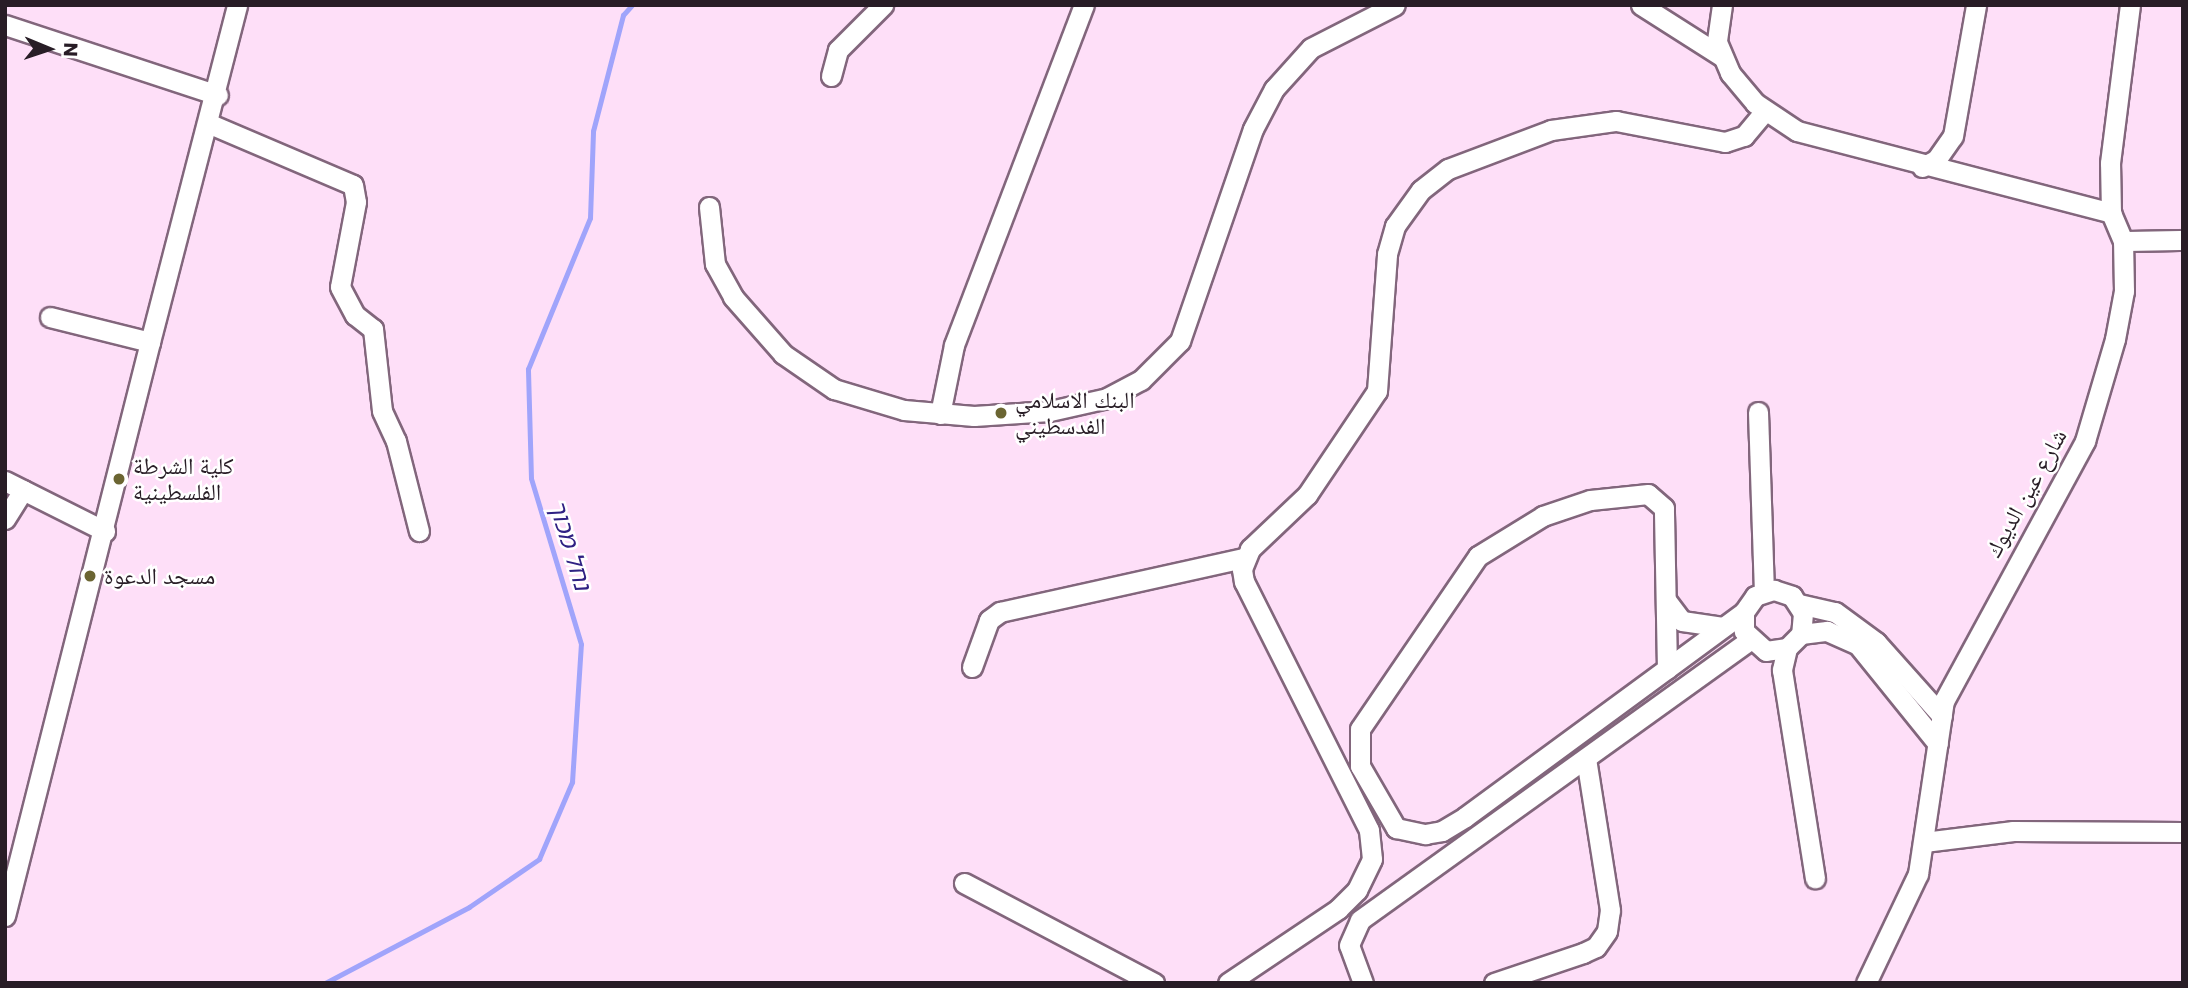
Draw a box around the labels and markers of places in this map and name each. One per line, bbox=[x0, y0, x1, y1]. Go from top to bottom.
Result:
place label: البنك الاسلامي الفدسطيني bbox=[1015, 386, 1135, 440]
marker: البنك الاسلامي الفدسطيني bbox=[993, 405, 1009, 421]
place label: كلية الشرطة الفلسطينية bbox=[133, 452, 233, 506]
marker: كلية الشرطة الفلسطينية bbox=[111, 471, 127, 487]
place label: مسجد الدعوة bbox=[104, 562, 215, 590]
marker: مسجد الدعوة bbox=[82, 568, 98, 584]

